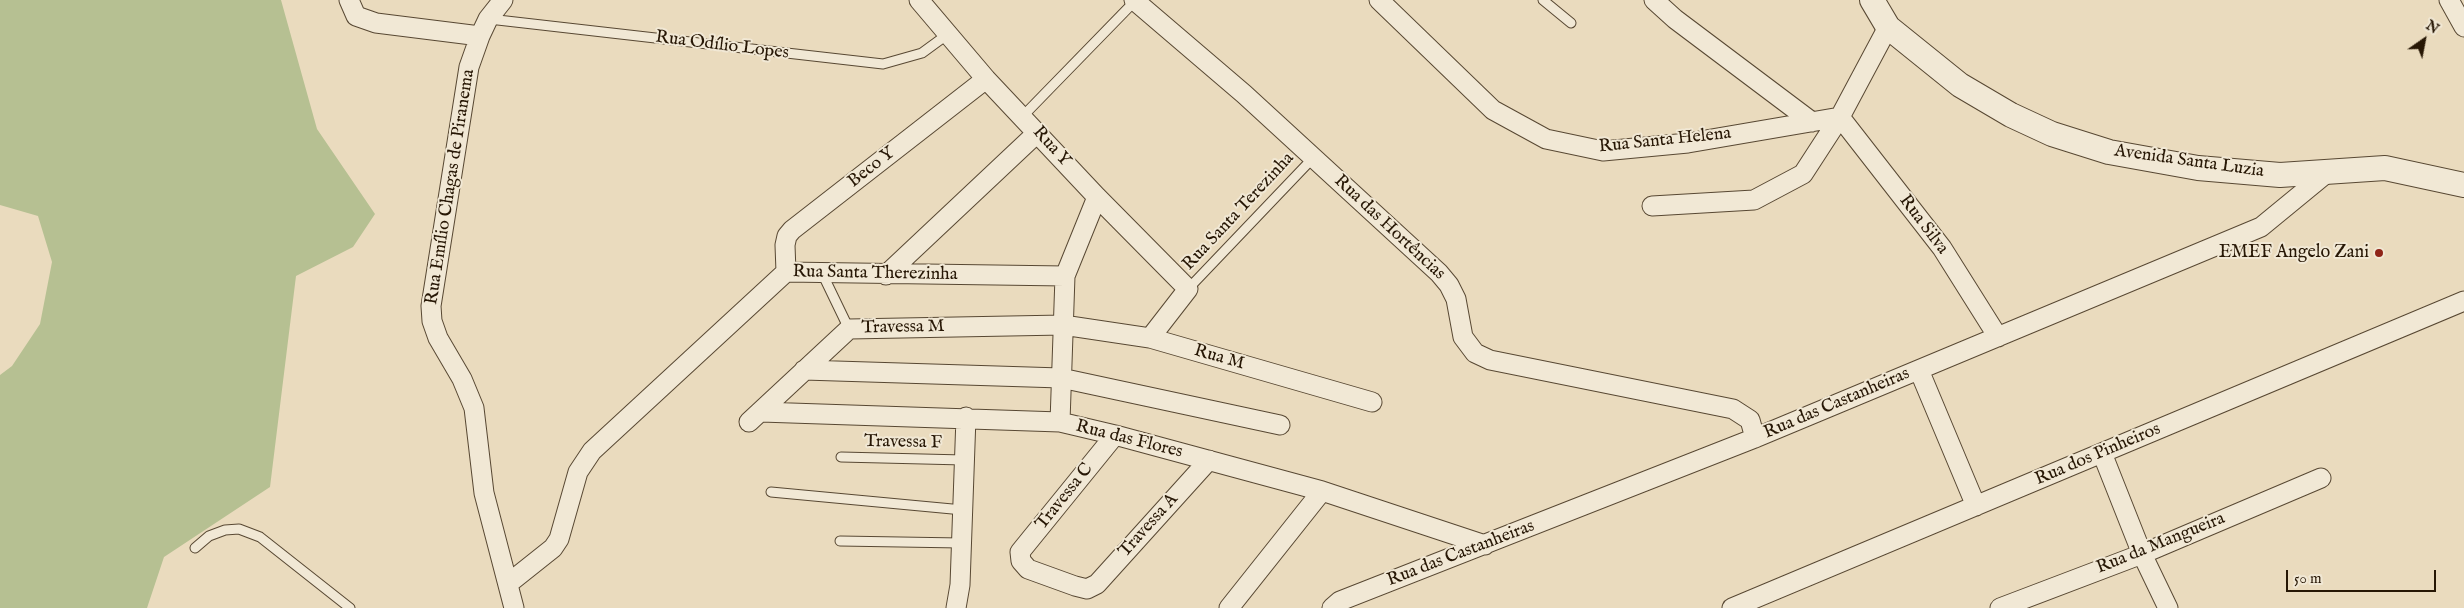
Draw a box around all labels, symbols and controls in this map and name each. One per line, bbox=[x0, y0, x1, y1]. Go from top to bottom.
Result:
north arrow bbox=[2399, 15, 2449, 65]
text: N bbox=[2422, 17, 2442, 38]
street label: Rua Odílio Lopes bbox=[654, 27, 790, 65]
street label: Rua Emílio Chagas de Piranema bbox=[422, 68, 480, 306]
street label: Rua Y bbox=[1027, 122, 1075, 172]
street label: Rua Santa Helena bbox=[1598, 123, 1732, 159]
street label: Avenida Santa Luzia bbox=[2113, 141, 2265, 183]
street label: Beco Y bbox=[844, 143, 900, 193]
street label: Rua Santa Terezinha bbox=[1179, 148, 1299, 276]
street label: Rua das Hortências bbox=[1329, 171, 1449, 285]
street label: Rua Silva bbox=[1894, 191, 1952, 259]
place label: EMEF Angelo Zani bbox=[2219, 242, 2369, 264]
marker: EMEF Angelo Zani bbox=[2373, 247, 2385, 259]
street label: Rua Santa Therezinha bbox=[792, 262, 958, 286]
street label: Travessa M bbox=[861, 316, 945, 340]
street label: Rua M bbox=[1191, 341, 1247, 375]
street label: Rua das Castanheiras bbox=[1761, 364, 1913, 444]
street label: Rua das Flores bbox=[1073, 416, 1185, 464]
street label: Rua dos Pinheiros bbox=[2032, 419, 2164, 491]
street label: Travessa F bbox=[864, 432, 942, 454]
street label: Travessa C bbox=[1032, 459, 1098, 535]
street label: Travessa A bbox=[1115, 490, 1183, 562]
street label: Rua da Mangueira bbox=[2094, 508, 2228, 580]
street label: Rua das Castanheiras bbox=[1384, 516, 1538, 592]
scale bar bbox=[2289, 560, 2439, 592]
text: 50 m bbox=[2294, 569, 2322, 588]

